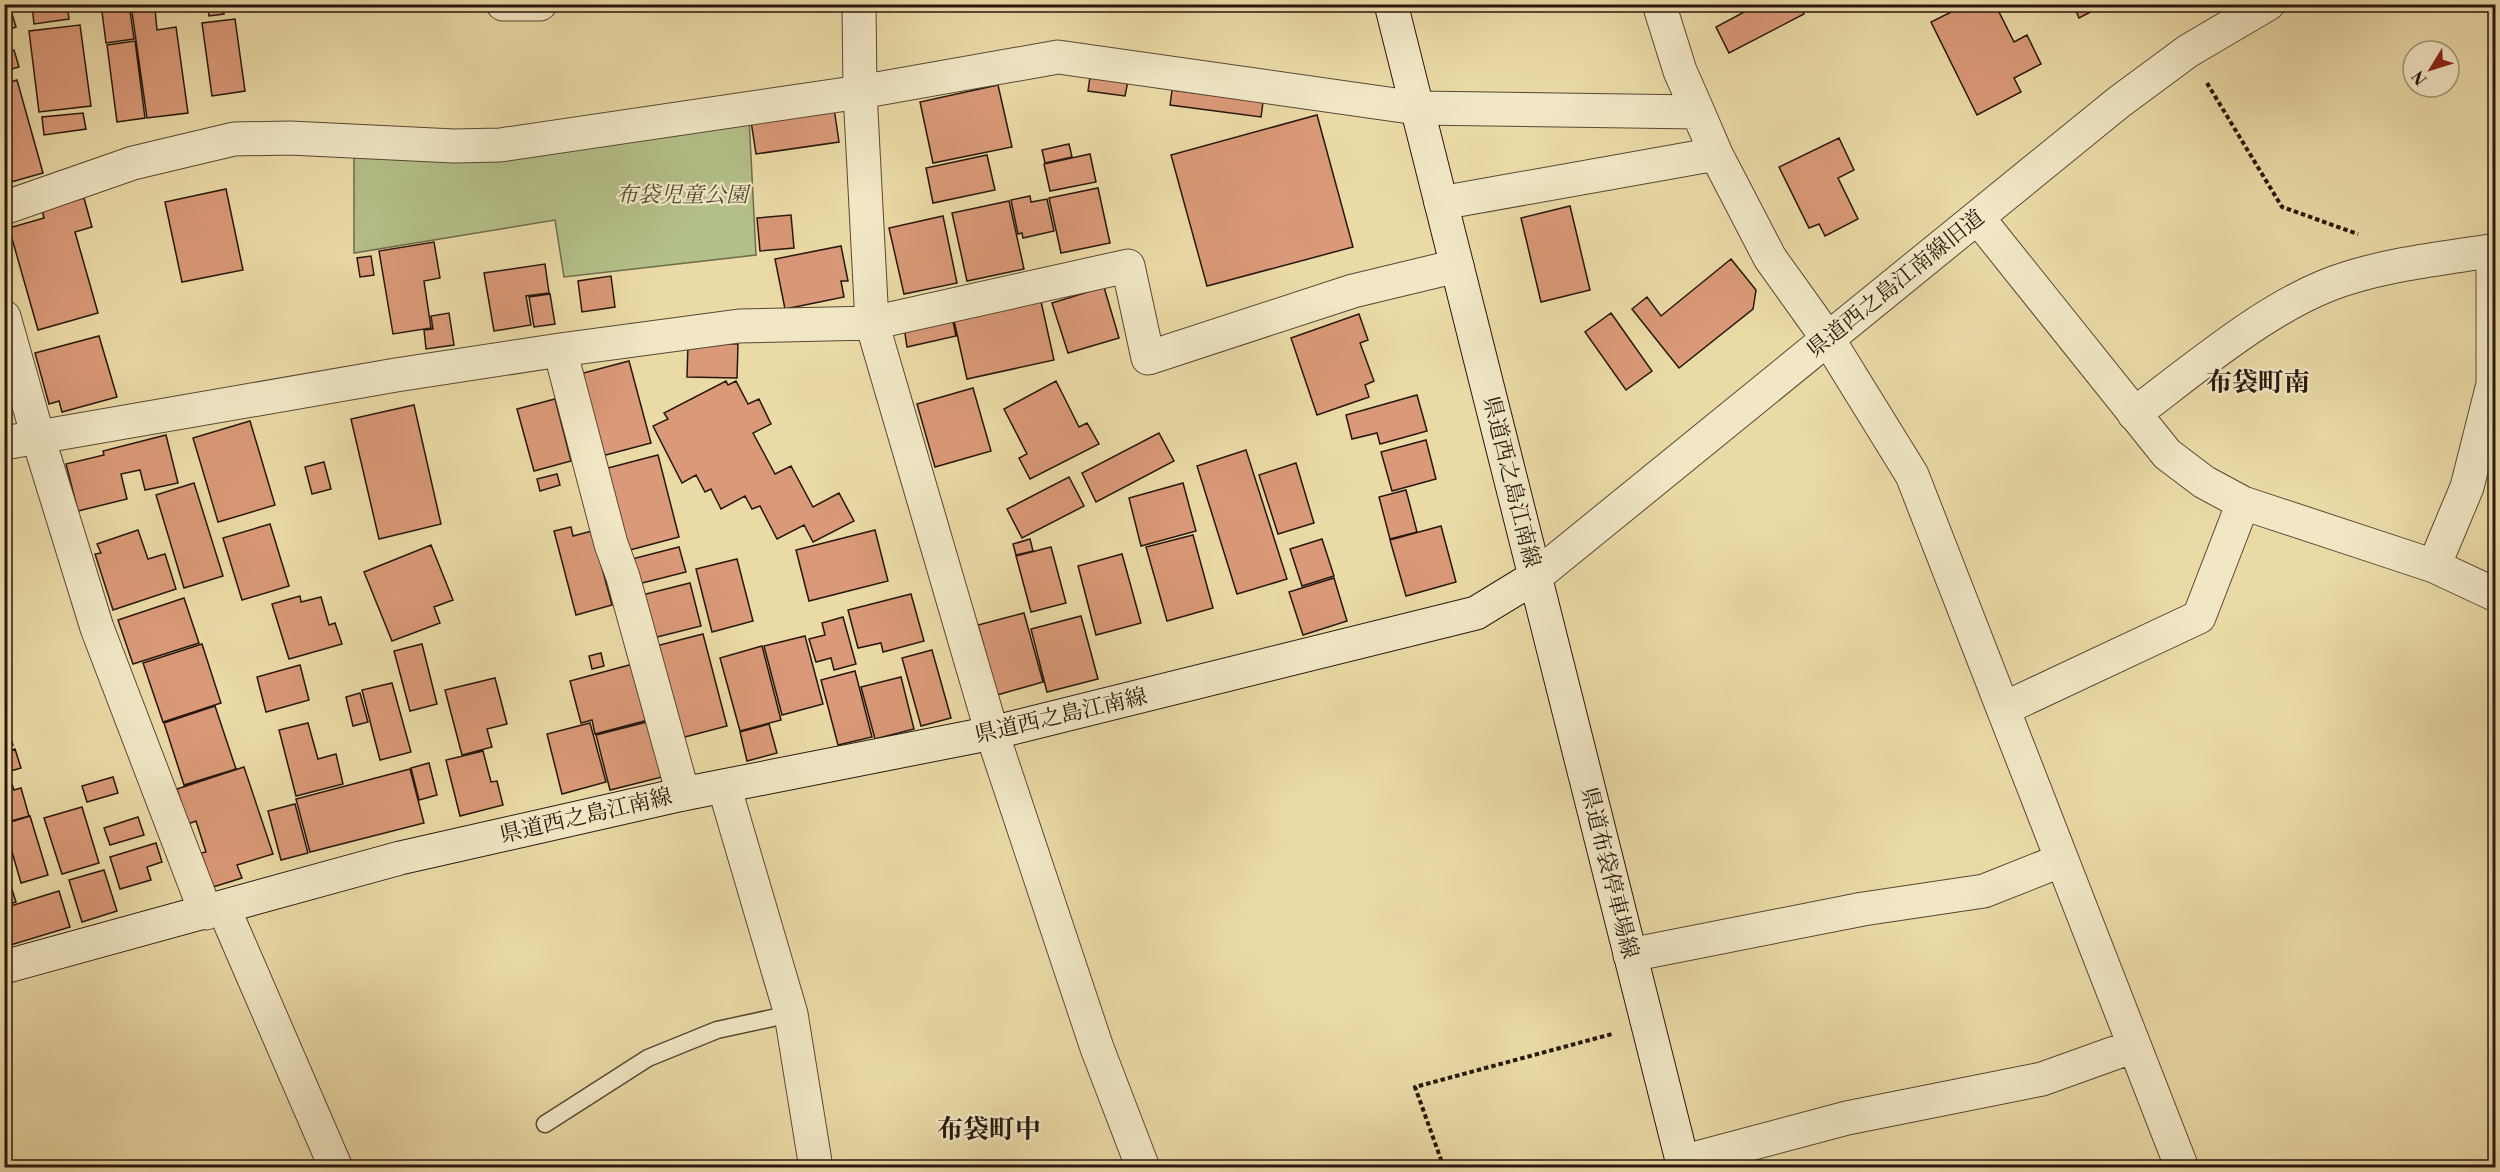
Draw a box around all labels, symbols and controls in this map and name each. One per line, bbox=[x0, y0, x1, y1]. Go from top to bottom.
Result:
north arrow bbox=[2401, 39, 2461, 99]
text: N bbox=[2408, 66, 2432, 89]
park label: 布袋児童公園 bbox=[616, 182, 751, 209]
street label: 県道西之島江南線旧道 bbox=[1802, 204, 1990, 364]
district label: 布袋町南 bbox=[2206, 367, 2310, 399]
street label: 県道西之島江南線 bbox=[1477, 393, 1545, 571]
street label: 県道西之島江南線 bbox=[972, 683, 1150, 749]
street label: 県道西之島江南線 bbox=[497, 783, 675, 849]
street label: 県道布袋停車場線 bbox=[1575, 784, 1643, 962]
district label: 布袋町中 bbox=[937, 1114, 1041, 1146]

